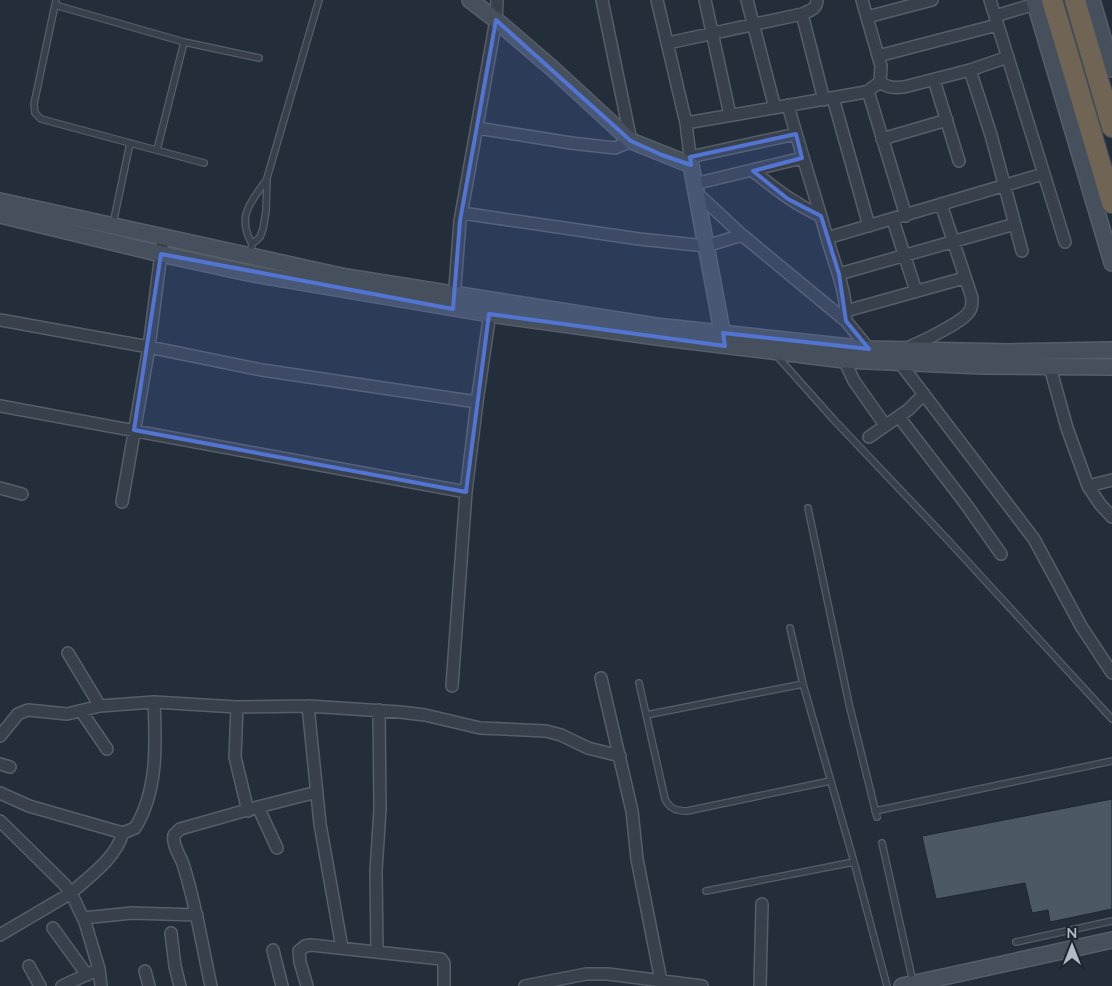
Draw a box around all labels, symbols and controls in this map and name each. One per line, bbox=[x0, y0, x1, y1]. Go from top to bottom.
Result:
north arrow bbox=[1047, 921, 1097, 971]
text: N bbox=[1067, 924, 1077, 941]

